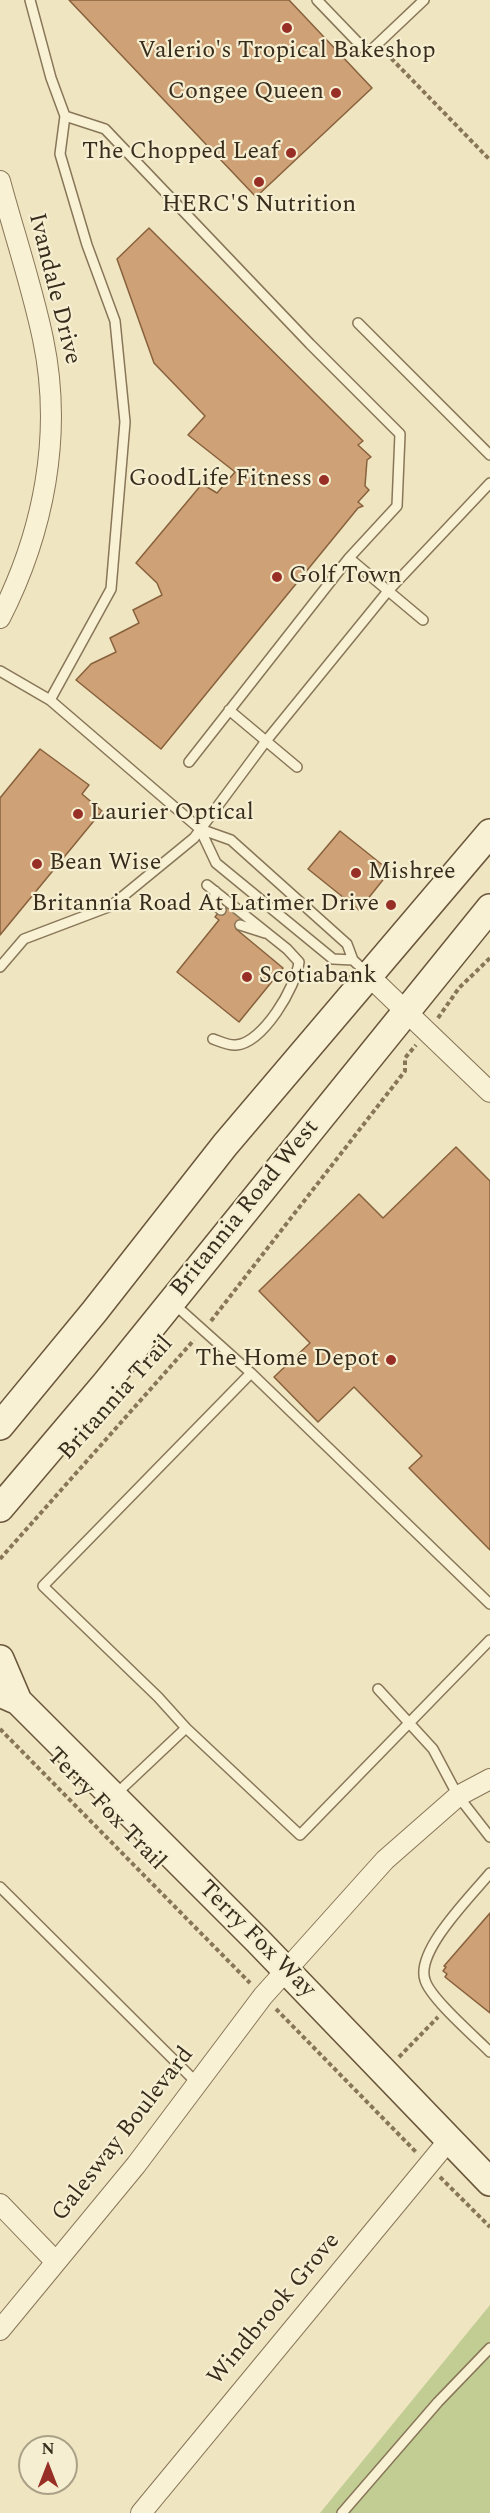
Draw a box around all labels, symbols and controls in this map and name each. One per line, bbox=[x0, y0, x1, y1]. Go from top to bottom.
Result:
marker: Valerio's Tropical Bakeshop bbox=[280, 21, 294, 35]
place label: Valerio's Tropical Bakeshop bbox=[138, 38, 436, 66]
place label: Congee Queen bbox=[168, 79, 324, 107]
marker: Congee Queen bbox=[329, 86, 343, 100]
place label: The Chopped Leaf bbox=[82, 139, 279, 167]
marker: The Chopped Leaf bbox=[284, 146, 298, 160]
marker: HERC'S Nutrition bbox=[252, 175, 266, 189]
place label: HERC'S Nutrition bbox=[162, 192, 356, 220]
street label: Ivandale Drive bbox=[20, 210, 86, 368]
place label: GoodLife Fitness bbox=[129, 466, 312, 494]
marker: GoodLife Fitness bbox=[317, 473, 331, 487]
place label: Golf Town bbox=[289, 563, 402, 591]
marker: Golf Town bbox=[270, 570, 284, 584]
place label: Laurier Optical bbox=[90, 800, 254, 828]
marker: Laurier Optical bbox=[71, 807, 85, 821]
place label: Bean Wise bbox=[49, 850, 161, 878]
marker: Bean Wise bbox=[30, 857, 44, 871]
place label: Mishree bbox=[368, 859, 456, 887]
marker: Mishree bbox=[349, 866, 363, 880]
place label: Britannia Road At Latimer Drive bbox=[32, 891, 379, 919]
marker: Britannia Road At Latimer Drive bbox=[384, 898, 398, 912]
place label: Scotiabank bbox=[259, 963, 377, 991]
marker: Scotiabank bbox=[240, 970, 254, 984]
street label: Britannia Road West bbox=[166, 1115, 326, 1303]
street label: Britannia Trail bbox=[54, 1331, 180, 1467]
place label: The Home Depot bbox=[195, 1346, 379, 1374]
marker: The Home Depot bbox=[384, 1353, 398, 1367]
street label: Terry Fox Trail bbox=[39, 1743, 171, 1877]
street label: Terry Fox Way bbox=[191, 1875, 321, 2005]
street label: Galesway Boulevard bbox=[47, 2042, 201, 2228]
street label: Windbrook Grove bbox=[203, 2228, 347, 2392]
north arrow bbox=[18, 2435, 78, 2495]
text: N bbox=[41, 2437, 55, 2461]

